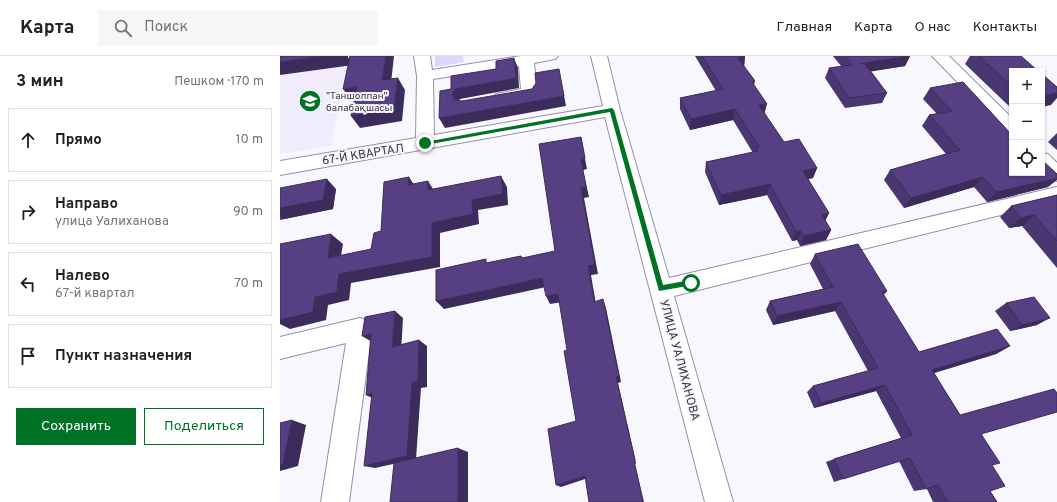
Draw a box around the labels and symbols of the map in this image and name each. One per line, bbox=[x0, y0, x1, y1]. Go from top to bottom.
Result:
school or university icon: "Таншолпан" балабақшасы bbox=[297, 88, 323, 114]
place label: "Таншолпан" балабақшасы bbox=[326, 90, 392, 115]
route end bbox=[416, 134, 434, 152]
street label: 67-Й КВАРТАЛ bbox=[321, 141, 405, 169]
route start bbox=[682, 274, 700, 292]
street label: УЛИЦА УАЛИХАНОВА bbox=[655, 298, 703, 423]

